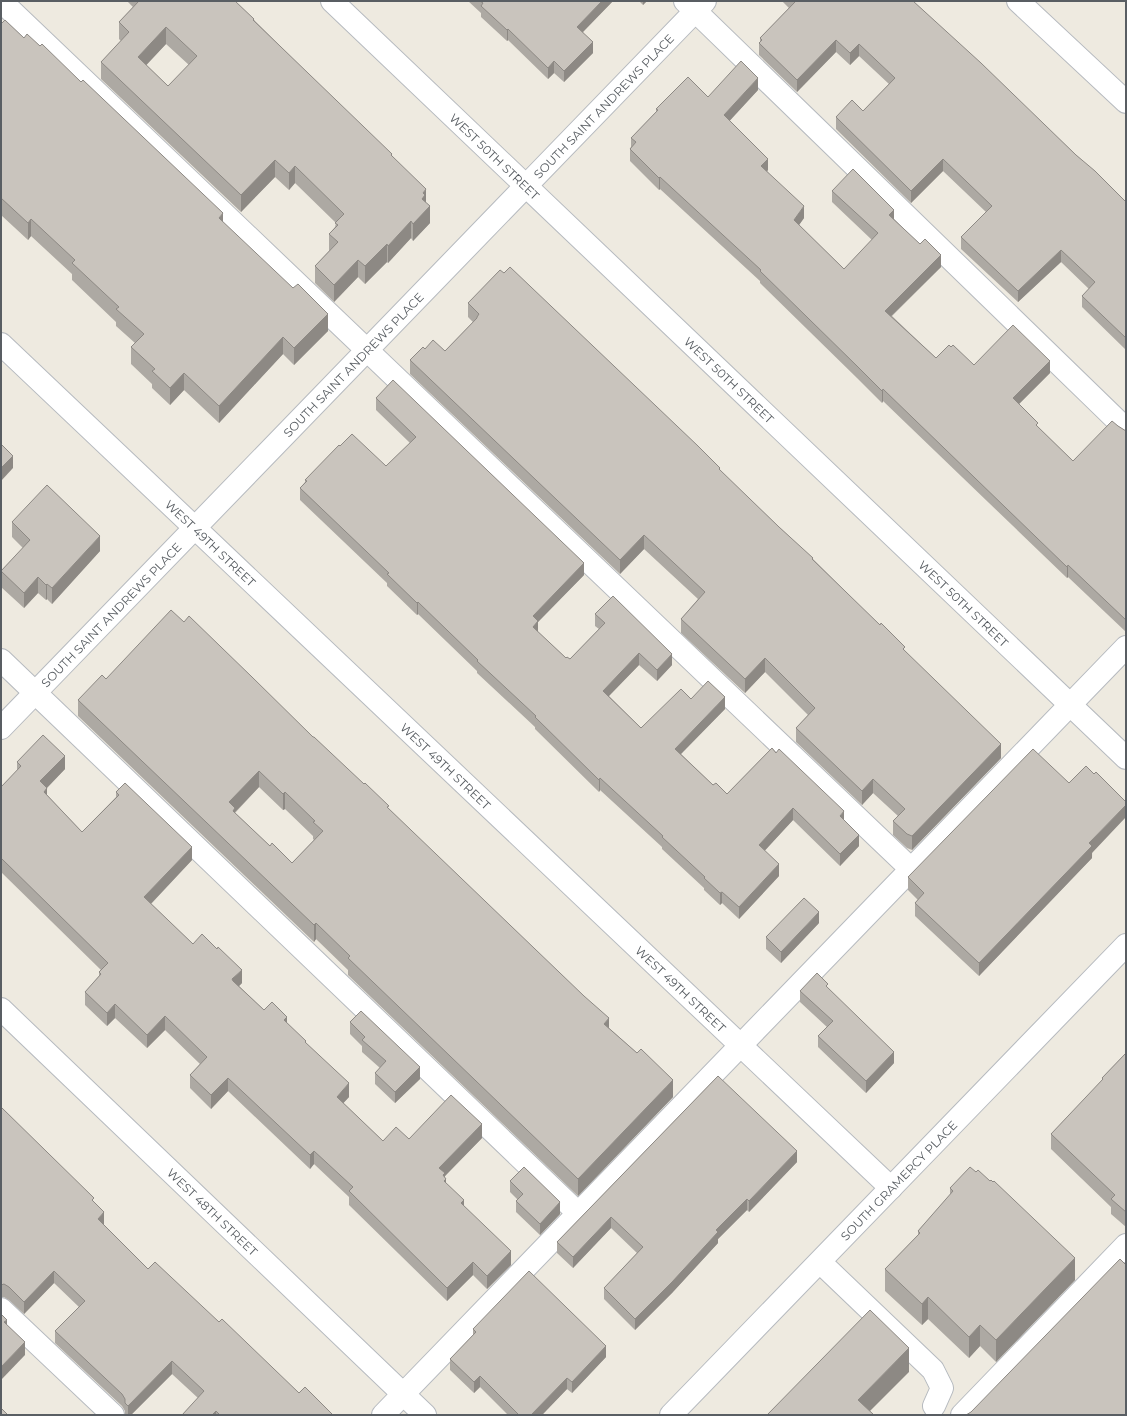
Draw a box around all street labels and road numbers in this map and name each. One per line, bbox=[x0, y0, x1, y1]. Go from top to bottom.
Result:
street label: SOUTH SAINT ANDREWS PLACE bbox=[530, 31, 677, 181]
street label: WEST 50TH STREET bbox=[447, 110, 543, 203]
street label: SOUTH SAINT ANDREWS PLACE bbox=[280, 289, 426, 440]
street label: WEST 50TH STREET bbox=[681, 333, 778, 426]
street label: WEST 49TH STREET bbox=[162, 496, 259, 589]
street label: SOUTH SAINT ANDREWS PLACE bbox=[38, 539, 184, 690]
street label: WEST 50TH STREET bbox=[916, 557, 1012, 650]
street label: WEST 49TH STREET bbox=[397, 719, 494, 812]
street label: WEST 49TH STREET bbox=[633, 942, 729, 1035]
street label: SOUTH GRAMERCY PLACE bbox=[837, 1117, 960, 1243]
street label: WEST 48TH STREET bbox=[164, 1165, 261, 1259]

